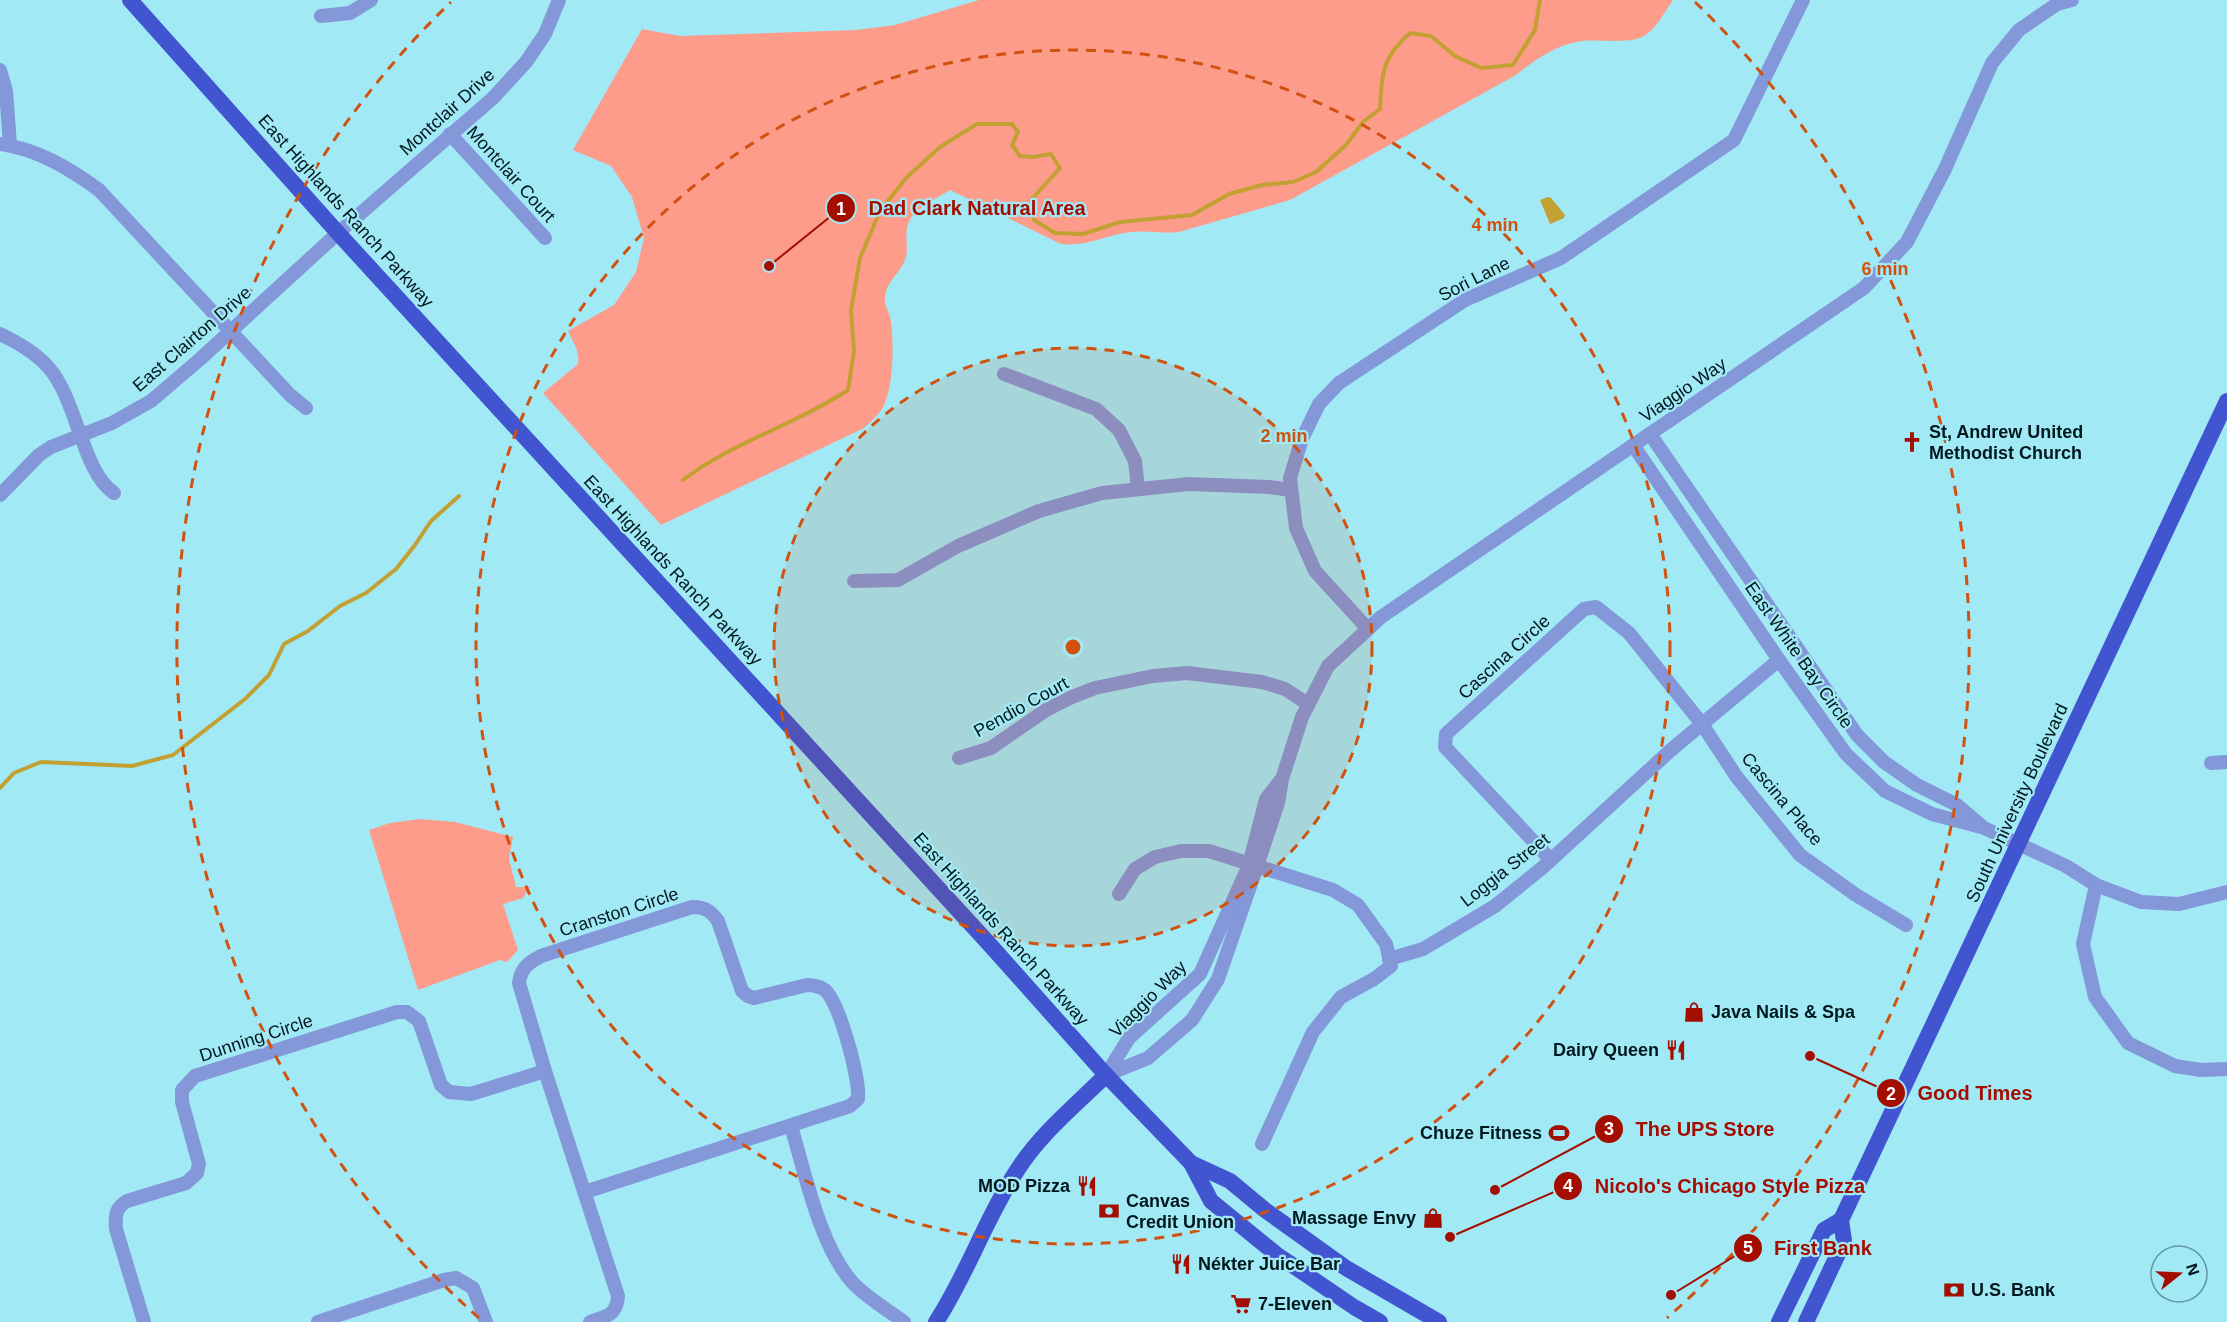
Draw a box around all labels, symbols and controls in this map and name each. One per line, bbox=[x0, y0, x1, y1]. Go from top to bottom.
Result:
street label: Montclair Drive bbox=[396, 64, 498, 160]
street label: East Highlands Ranch Parkway bbox=[254, 111, 438, 311]
street label: Montclair Court bbox=[463, 122, 559, 226]
callout: Dad Clark Natural Area bbox=[826, 189, 1098, 227]
text: Dad Clark Natural Area bbox=[868, 197, 1086, 219]
text: 1 bbox=[836, 199, 846, 219]
text: 4 min bbox=[1471, 215, 1519, 235]
street label: Sori Lane bbox=[1435, 253, 1513, 305]
text: 6 min bbox=[1861, 259, 1909, 279]
street label: East Clairton Drive bbox=[129, 282, 255, 396]
street label: Viaggio Way bbox=[1636, 354, 1730, 426]
place label: St, Andrew United Methodist Church bbox=[1929, 422, 2083, 463]
text: 2 min bbox=[1260, 426, 1308, 446]
church icon: St, Andrew United Methodist Church bbox=[1900, 430, 1924, 454]
street label: East Highlands Ranch Parkway bbox=[580, 471, 766, 669]
street label: East White Bay Circle bbox=[1741, 578, 1857, 732]
street label: Cascina Circle bbox=[1454, 611, 1554, 703]
centre of rings bbox=[1063, 637, 1083, 657]
street label: Pendio Court bbox=[970, 673, 1072, 741]
street label: South University Boulevard bbox=[1962, 700, 2072, 906]
street label: Cascina Place bbox=[1737, 749, 1827, 849]
street label: East Highlands Ranch Parkway bbox=[909, 829, 1093, 1029]
street label: Loggia Street bbox=[1457, 829, 1553, 911]
street label: Cranston Circle bbox=[557, 883, 681, 941]
street label: Viaggio Way bbox=[1106, 957, 1190, 1041]
shop icon: Java Nails & Spa bbox=[1682, 1000, 1706, 1024]
place label: Java Nails & Spa bbox=[1711, 1002, 1856, 1022]
street label: Dunning Circle bbox=[197, 1010, 315, 1066]
restaurant icon: Dairy Queen bbox=[1664, 1038, 1688, 1062]
place label: Dairy Queen bbox=[1553, 1040, 1659, 1060]
callout: Good Times bbox=[1876, 1074, 2045, 1112]
text: Good Times bbox=[1917, 1082, 2033, 1104]
text: 2 bbox=[1886, 1084, 1896, 1104]
callout: The UPS Store bbox=[1594, 1110, 1787, 1148]
text: The UPS Store bbox=[1636, 1118, 1774, 1140]
text: 3 bbox=[1604, 1119, 1614, 1139]
sports icon: Chuze Fitness bbox=[1547, 1121, 1571, 1145]
place label: Chuze Fitness bbox=[1420, 1123, 1542, 1143]
callout: Nicolo's Chicago Style Pizza bbox=[1553, 1167, 1877, 1205]
restaurant icon: MOD Pizza bbox=[1075, 1174, 1099, 1198]
text: Nicolo's Chicago Style Pizza bbox=[1595, 1175, 1866, 1197]
place label: MOD Pizza bbox=[978, 1176, 1071, 1196]
text: 4 bbox=[1563, 1176, 1573, 1196]
place label: Canvas Credit Union bbox=[1126, 1191, 1234, 1232]
bank icon: Canvas Credit Union bbox=[1097, 1199, 1121, 1223]
shop icon: Massage Envy bbox=[1421, 1206, 1445, 1230]
place label: Massage Envy bbox=[1292, 1208, 1416, 1228]
callout: First Bank bbox=[1733, 1229, 1884, 1267]
text: First Bank bbox=[1774, 1237, 1873, 1259]
text: 5 bbox=[1743, 1238, 1753, 1258]
north arrow bbox=[2149, 1244, 2209, 1304]
restaurant icon: Nékter Juice Bar bbox=[1169, 1252, 1193, 1276]
place label: Nékter Juice Bar bbox=[1198, 1254, 1340, 1274]
text: N bbox=[2183, 1261, 2203, 1278]
bank icon: U.S. Bank bbox=[1942, 1278, 1966, 1302]
place label: U.S. Bank bbox=[1971, 1280, 2056, 1300]
supermarket icon: 7-Eleven bbox=[1229, 1292, 1253, 1316]
place label: 7-Eleven bbox=[1258, 1294, 1332, 1314]

